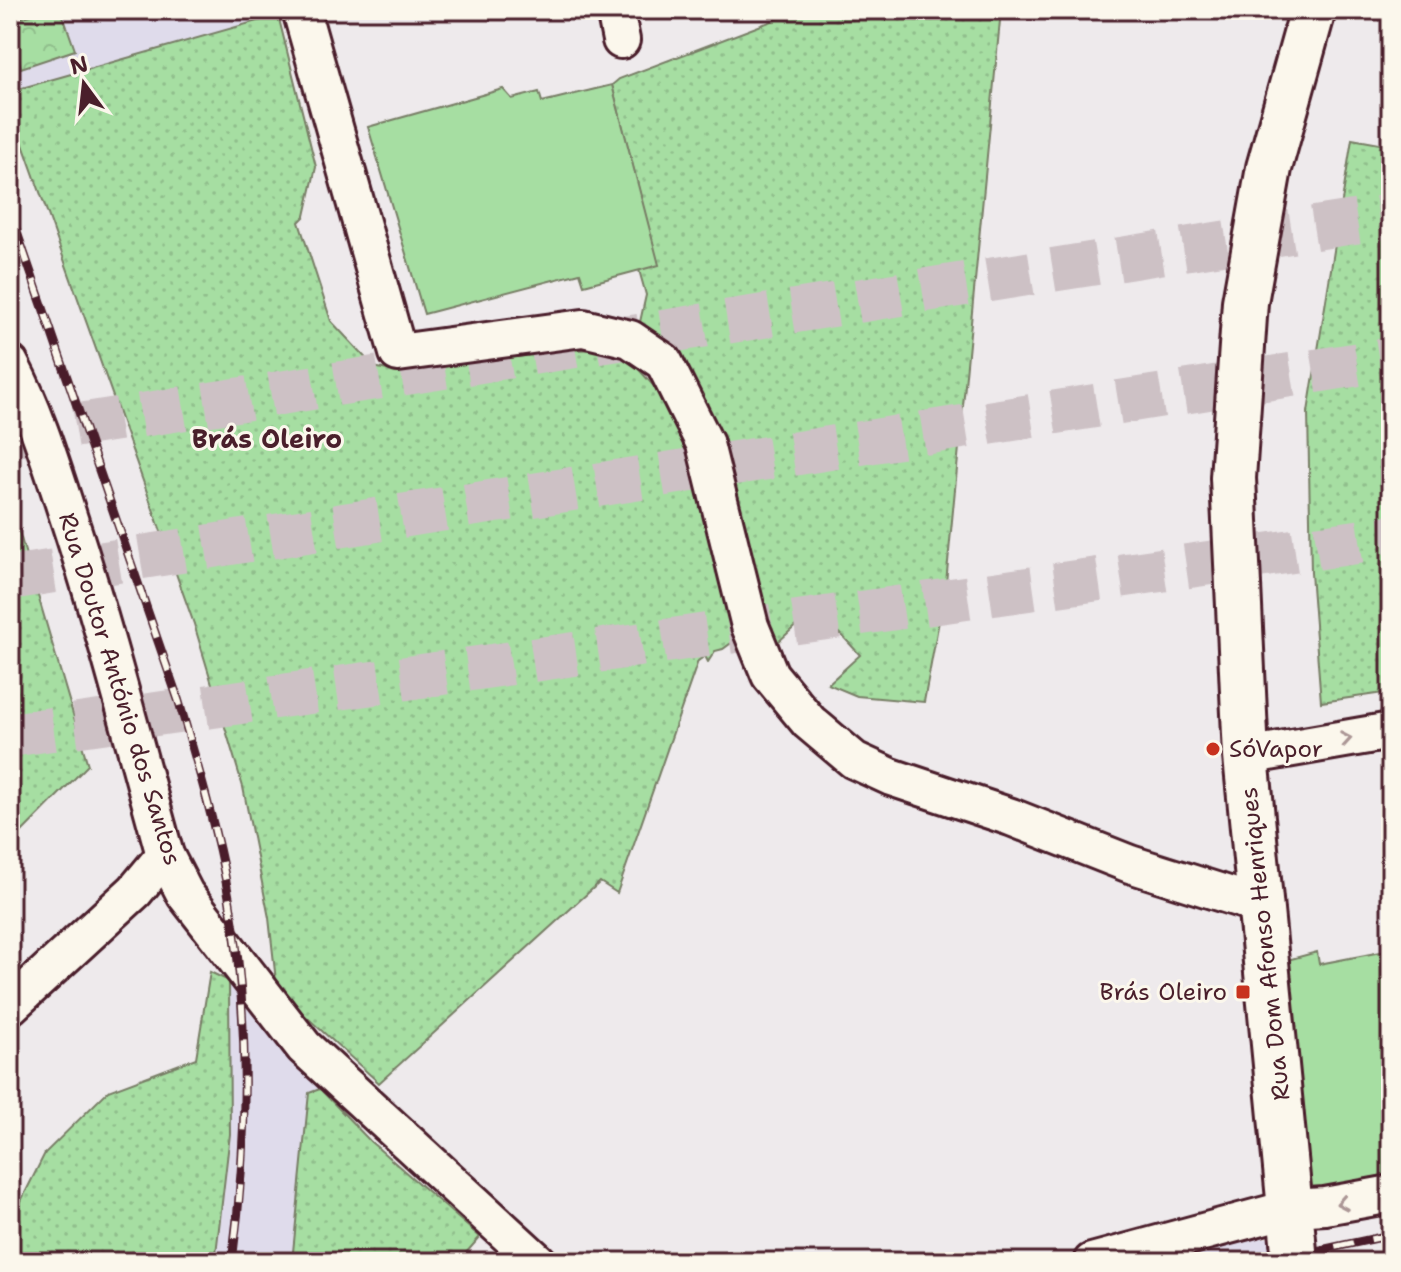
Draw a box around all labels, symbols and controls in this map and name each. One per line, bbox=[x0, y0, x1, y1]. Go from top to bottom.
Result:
north arrow bbox=[44, 44, 124, 124]
text: N bbox=[67, 49, 91, 81]
district label: Brás Oleiro bbox=[192, 421, 342, 456]
street label: Rua Doutor António dos Santos bbox=[51, 509, 189, 869]
one-way arrow bbox=[1340, 731, 1353, 748]
place label: SóVapor bbox=[1229, 733, 1323, 765]
marker: SóVapor bbox=[1204, 740, 1222, 758]
street label: Rua Dom Afonso Henriques bbox=[1233, 786, 1297, 1102]
place label: Brás Oleiro bbox=[1099, 976, 1227, 1008]
marker: Brás Oleiro bbox=[1234, 983, 1252, 1001]
one-way arrow bbox=[1335, 1193, 1348, 1210]

